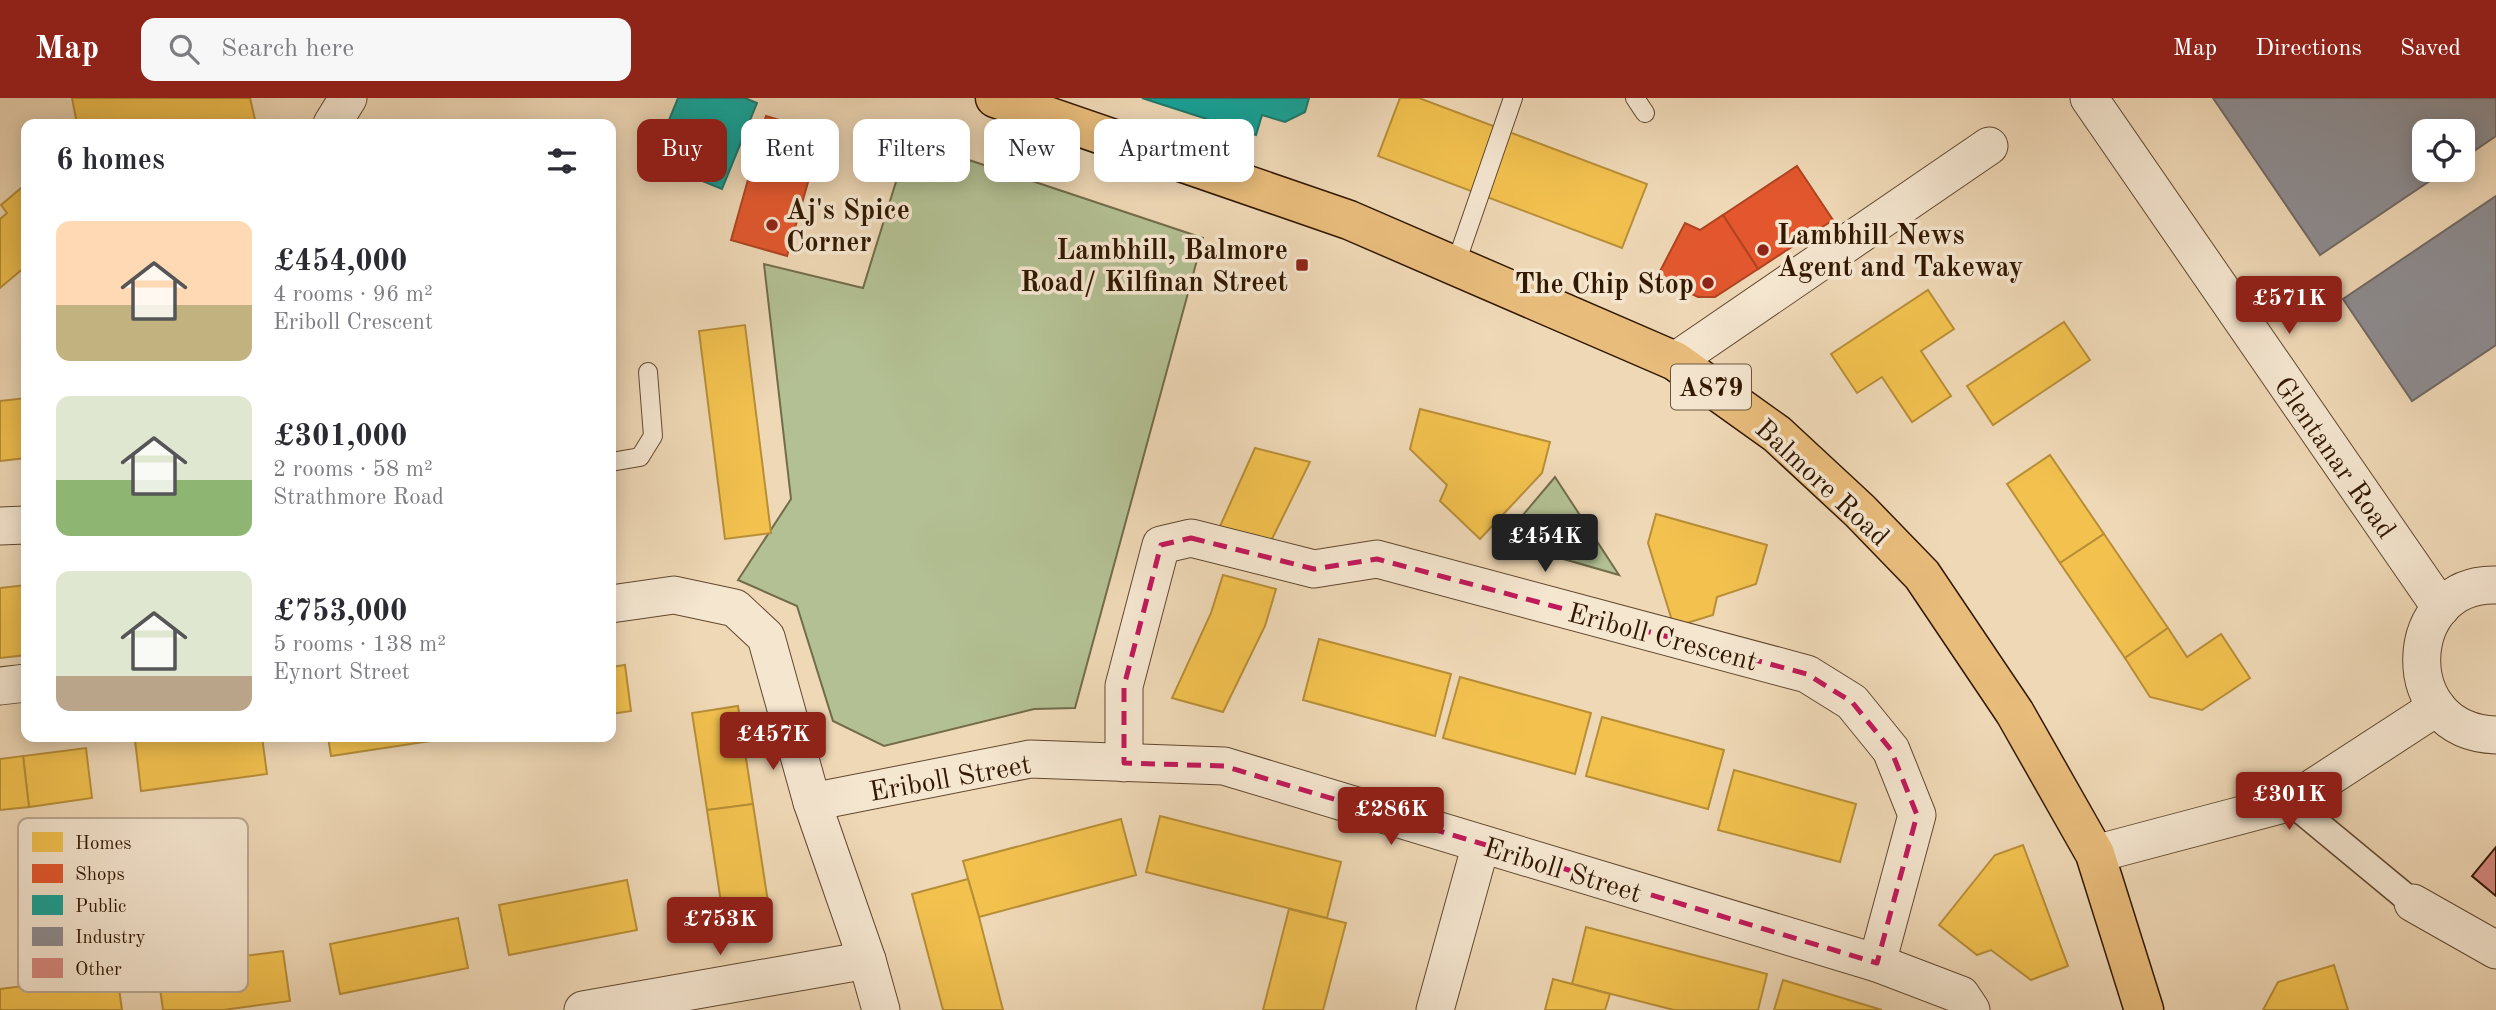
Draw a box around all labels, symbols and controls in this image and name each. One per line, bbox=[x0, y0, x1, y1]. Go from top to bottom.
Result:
search box bbox=[141, 18, 631, 81]
icon: search bbox=[165, 30, 203, 68]
text: Map bbox=[35, 33, 99, 66]
text: Search here bbox=[221, 36, 354, 62]
text: Map bbox=[2173, 37, 2217, 61]
text: Directions bbox=[2255, 37, 2362, 61]
text: Saved bbox=[2400, 37, 2461, 61]
chip: Buy bbox=[637, 119, 727, 182]
chip: Rent bbox=[741, 119, 839, 182]
chip: Filters bbox=[853, 119, 970, 182]
chip: New bbox=[984, 119, 1080, 182]
chip: Apartment bbox=[1094, 119, 1254, 182]
map controls bbox=[2412, 119, 2475, 182]
button: locate bbox=[2412, 119, 2475, 182]
icon: filters bbox=[543, 142, 581, 180]
text: 6 homes bbox=[56, 146, 165, 176]
place label: Aj's Spice Corner bbox=[786, 198, 910, 258]
marker: Aj's Spice Corner bbox=[764, 217, 780, 233]
place label: Lambhill News Agent and Takeway bbox=[1777, 223, 2024, 283]
place label: Lambhill, Balmore Road/ Kilfinan Street bbox=[1020, 238, 1288, 298]
marker: Lambhill News Agent and Takeway bbox=[1755, 242, 1771, 258]
text: £454,000 bbox=[273, 247, 407, 277]
icon: home bbox=[112, 249, 196, 333]
marker: Lambhill, Balmore Road/ Kilfinan Street bbox=[1294, 257, 1310, 273]
place label: The Chip Stop bbox=[1515, 272, 1694, 300]
marker: The Chip Stop bbox=[1700, 275, 1716, 291]
pin: £571K bbox=[2240, 276, 2338, 336]
text: 4 rooms · 96 m² bbox=[273, 283, 433, 306]
text: £571K bbox=[2252, 287, 2326, 310]
text: Eriboll Crescent bbox=[273, 311, 433, 334]
road number: A879 bbox=[1671, 364, 1751, 410]
street label: Glentanar Road bbox=[2268, 373, 2400, 545]
street label: Balmore Road bbox=[1749, 416, 1893, 553]
text: £301,000 bbox=[273, 422, 407, 452]
icon: home bbox=[112, 424, 196, 508]
text: 2 rooms · 58 m² bbox=[273, 458, 433, 481]
text: Strathmore Road bbox=[273, 486, 444, 509]
pin: £454K bbox=[1496, 514, 1594, 574]
text: £454K bbox=[1508, 525, 1582, 548]
text: £753,000 bbox=[273, 597, 407, 627]
icon: home bbox=[112, 599, 196, 683]
street label: Eriboll Crescent bbox=[1565, 600, 1760, 678]
text: 5 rooms · 138 m² bbox=[273, 633, 446, 656]
text: Eynort Street bbox=[273, 661, 410, 684]
pin: £457K bbox=[724, 712, 822, 772]
text: £457K bbox=[736, 723, 810, 746]
street label: Eriboll Street bbox=[867, 752, 1034, 808]
pin: £301K bbox=[2240, 772, 2338, 832]
text: £301K bbox=[2252, 783, 2326, 806]
pin: £286K bbox=[1342, 788, 1440, 847]
text: £286K bbox=[1354, 798, 1428, 821]
legend bbox=[18, 818, 248, 992]
text: Homes bbox=[75, 835, 131, 854]
street label: Eriboll Street bbox=[1480, 835, 1645, 909]
text: Shops bbox=[75, 866, 125, 885]
text: Public bbox=[75, 898, 126, 917]
pin: £753K bbox=[671, 898, 769, 957]
text: £753K bbox=[683, 908, 757, 931]
text: Industry bbox=[75, 929, 146, 948]
text: Other bbox=[75, 961, 122, 980]

